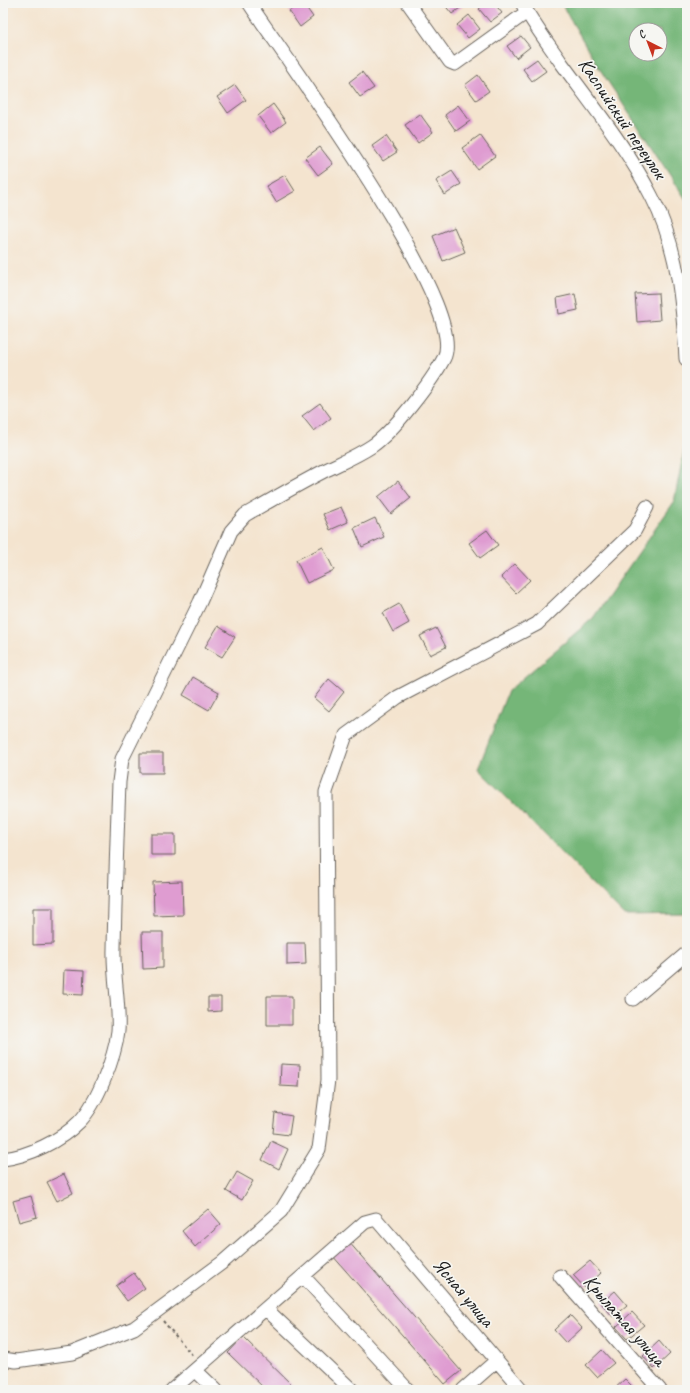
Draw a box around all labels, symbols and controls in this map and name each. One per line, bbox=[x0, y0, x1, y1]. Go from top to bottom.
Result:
north arrow bbox=[628, 22, 668, 62]
text: С bbox=[635, 26, 649, 42]
street label: Каспийский переулок bbox=[573, 53, 673, 185]
street label: Ясная улица bbox=[427, 1253, 501, 1334]
street label: Крылатая улица bbox=[578, 1269, 673, 1373]

